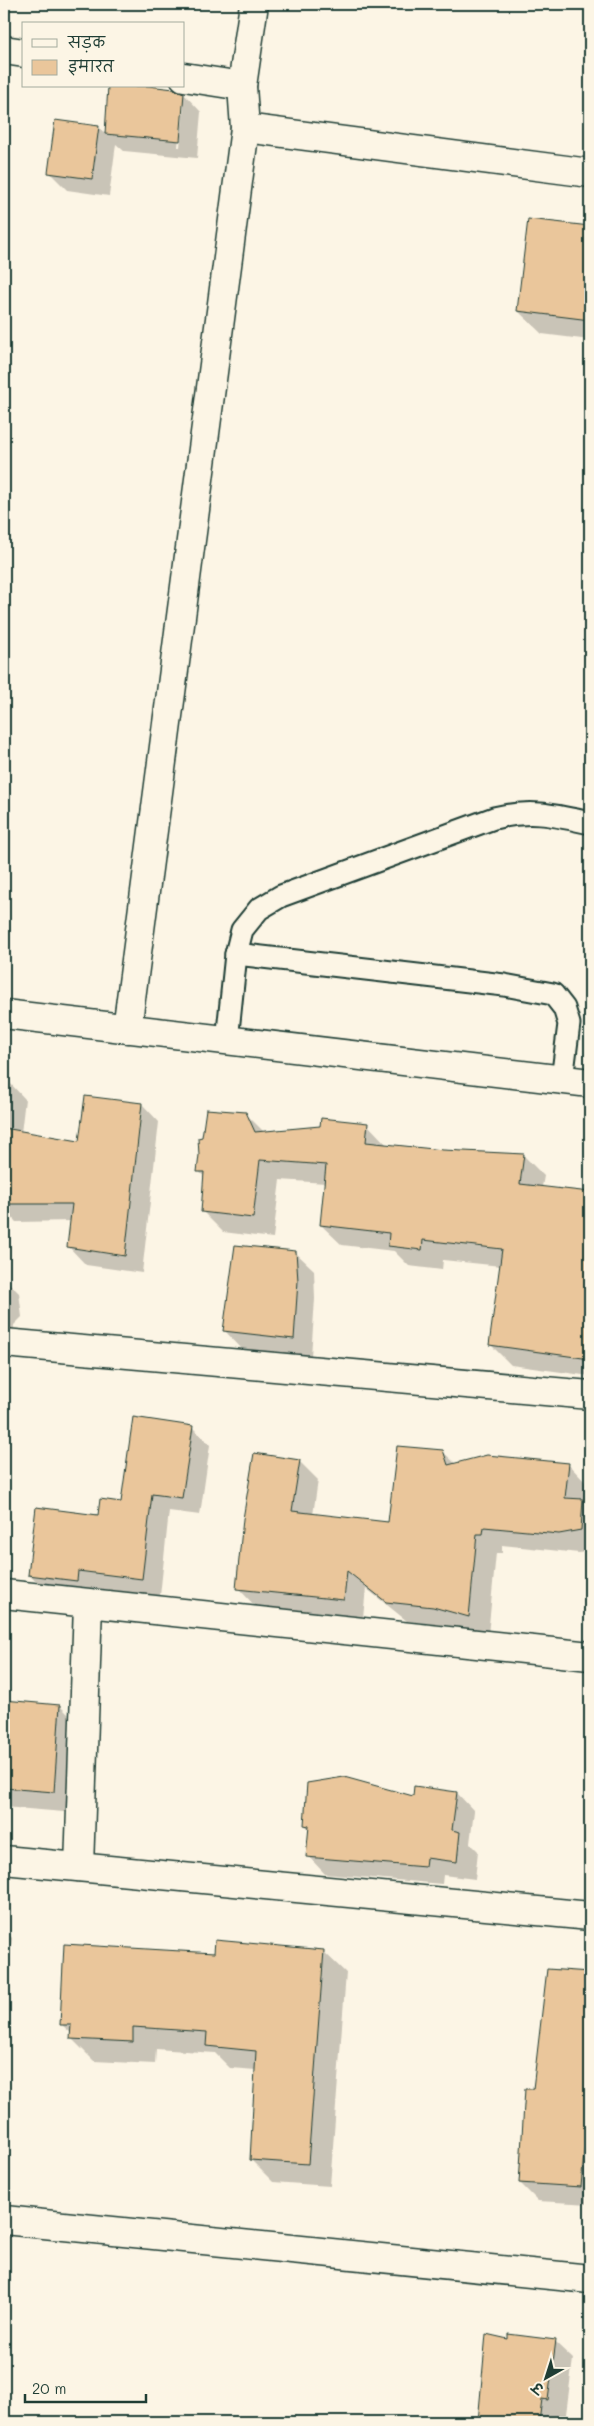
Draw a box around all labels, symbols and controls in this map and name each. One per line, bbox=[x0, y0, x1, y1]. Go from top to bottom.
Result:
legend bbox=[22, 22, 185, 88]
text: सड़क bbox=[67, 32, 106, 53]
text: इमारत bbox=[68, 56, 115, 76]
north arrow bbox=[522, 2354, 572, 2404]
scale bar bbox=[25, 2371, 146, 2403]
text: उ bbox=[527, 2377, 549, 2400]
text: 20 m bbox=[32, 2378, 66, 2398]

